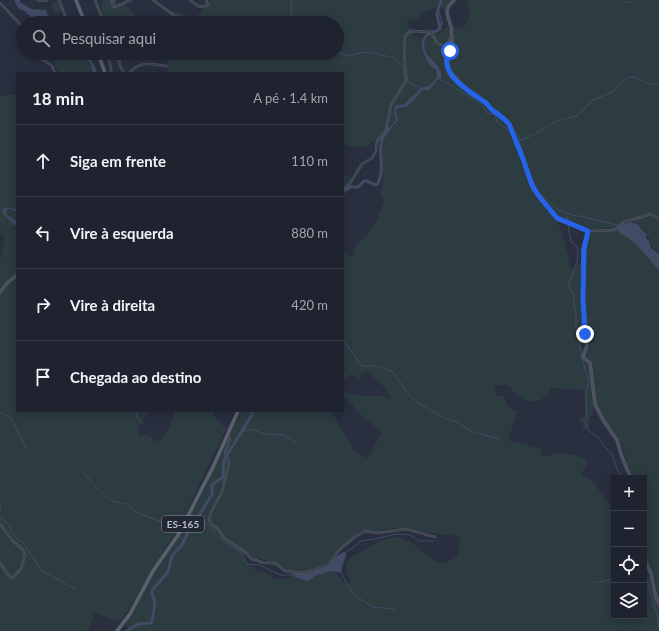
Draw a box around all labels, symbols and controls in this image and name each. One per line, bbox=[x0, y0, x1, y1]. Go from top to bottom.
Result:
search box bbox=[16, 16, 344, 60]
icon: search bbox=[30, 27, 52, 49]
text: Pesquisar aqui bbox=[62, 29, 156, 47]
route start bbox=[441, 42, 459, 60]
text: 18 min bbox=[32, 88, 84, 109]
text: A pé · 1.4 km bbox=[253, 90, 328, 106]
icon: ahead bbox=[32, 150, 54, 172]
text: Siga em frente bbox=[70, 152, 166, 170]
text: 110 m bbox=[291, 153, 328, 169]
icon: left bbox=[32, 222, 54, 244]
text: Vire à esquerda bbox=[70, 224, 174, 242]
text: 880 m bbox=[291, 225, 328, 241]
icon: right bbox=[32, 294, 54, 316]
text: Vire à direita bbox=[70, 296, 155, 314]
text: 420 m bbox=[291, 297, 328, 313]
route end bbox=[576, 325, 594, 343]
icon: arrive bbox=[32, 366, 54, 388]
text: Chegada ao destino bbox=[70, 368, 201, 386]
map controls bbox=[611, 475, 647, 619]
button: + bbox=[611, 475, 647, 511]
button: − bbox=[611, 511, 647, 547]
road number: ES-165 bbox=[162, 516, 204, 532]
button: locate bbox=[611, 547, 647, 583]
button: layers bbox=[611, 583, 647, 619]

